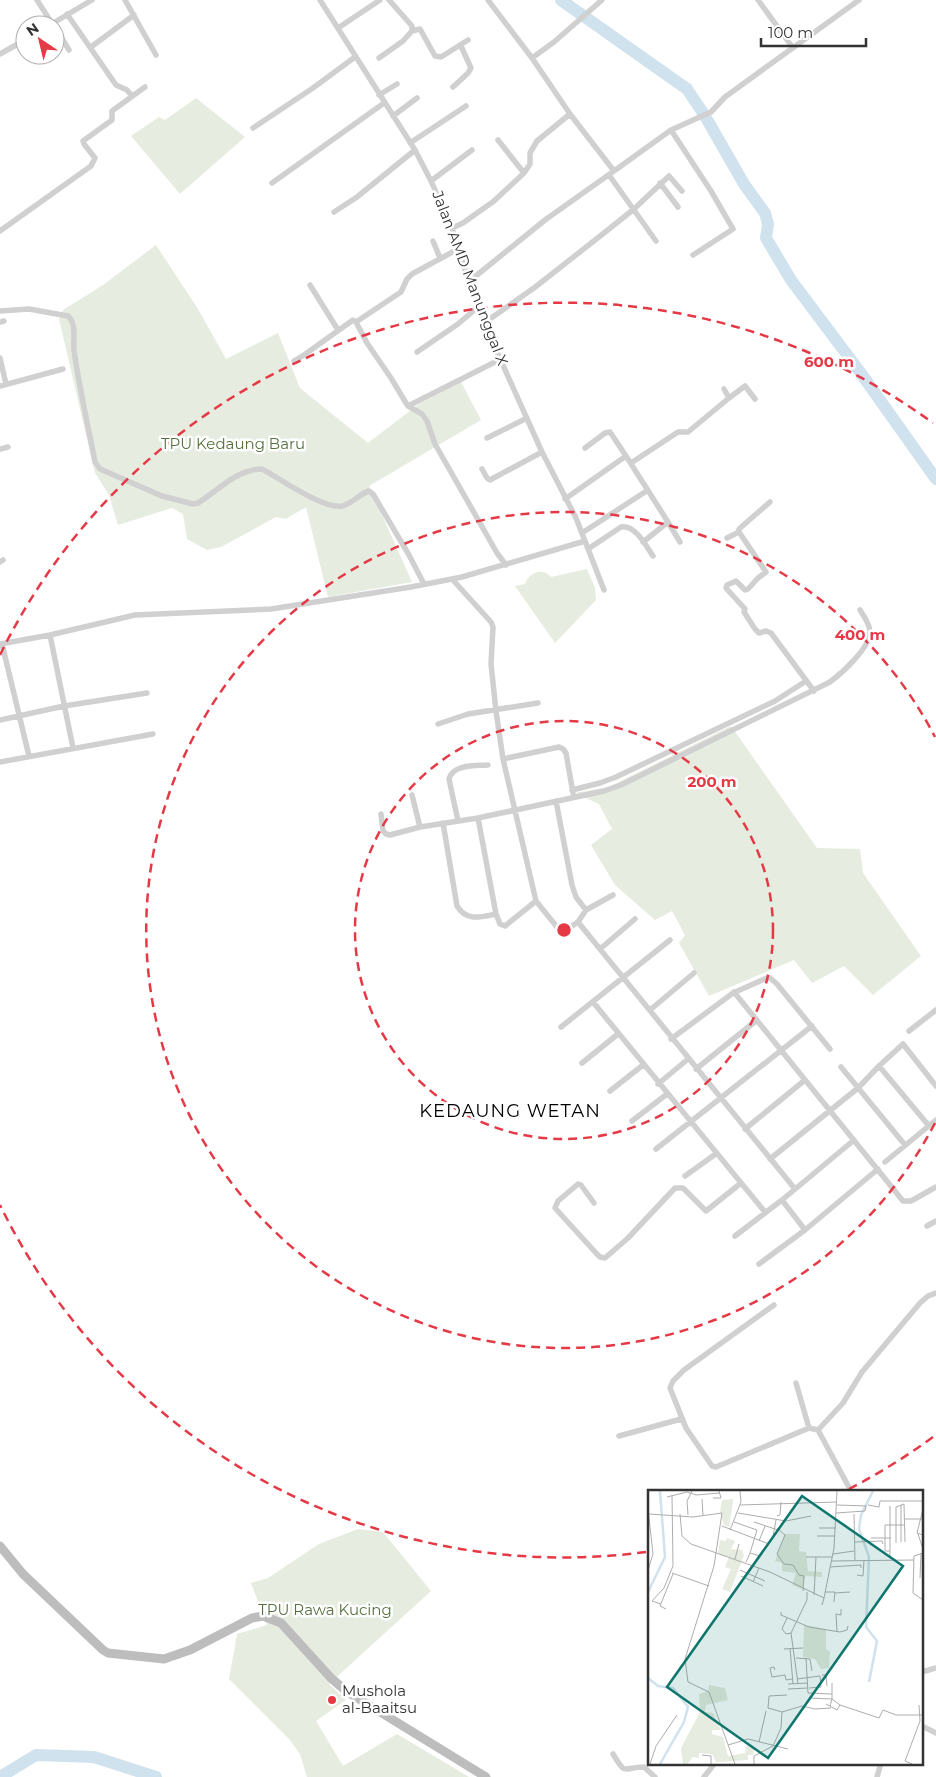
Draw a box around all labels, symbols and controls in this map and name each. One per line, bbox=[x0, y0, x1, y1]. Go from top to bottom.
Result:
north arrow bbox=[15, 15, 65, 65]
scale bar bbox=[761, 15, 866, 47]
text: N bbox=[23, 19, 42, 40]
text: 100 m bbox=[768, 23, 813, 42]
street label: Jalan AMD Manunggal X bbox=[428, 187, 513, 368]
text: 600 m bbox=[804, 352, 854, 371]
park label: TPU Kedaung Baru bbox=[161, 434, 305, 453]
text: 400 m bbox=[835, 625, 885, 644]
text: 200 m bbox=[687, 772, 737, 791]
centre of rings bbox=[555, 921, 573, 939]
district label: KEDAUNG WETAN bbox=[419, 1100, 601, 1122]
inset map bbox=[648, 1490, 924, 1764]
park label: TPU Rawa Kucing bbox=[258, 1600, 392, 1619]
place label: Mushola al-Baaitsu bbox=[342, 1681, 417, 1717]
marker: Mushola al-Baaitsu bbox=[326, 1694, 338, 1706]

